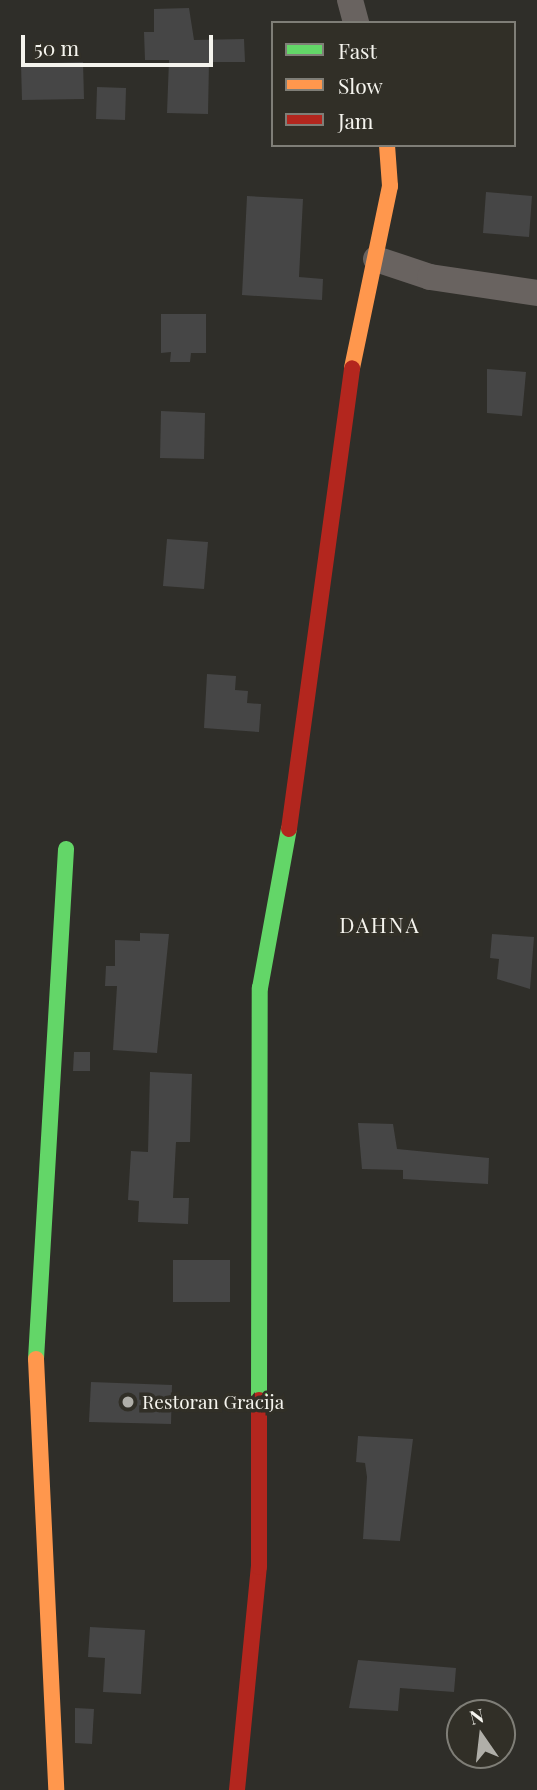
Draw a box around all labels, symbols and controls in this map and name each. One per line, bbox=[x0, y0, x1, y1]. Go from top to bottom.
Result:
scale bar bbox=[24, 21, 217, 65]
legend bbox=[271, 21, 516, 147]
text: 50 m bbox=[34, 33, 79, 61]
text: Fast bbox=[338, 36, 377, 64]
text: Slow bbox=[338, 71, 383, 99]
text: Jam bbox=[338, 106, 374, 134]
district label: DAHNA bbox=[340, 911, 420, 937]
place label: Restoran Gracija bbox=[142, 1391, 284, 1413]
marker: Restoran Gracija bbox=[120, 1394, 136, 1410]
north arrow bbox=[446, 1699, 516, 1769]
text: N bbox=[467, 1701, 486, 1730]

